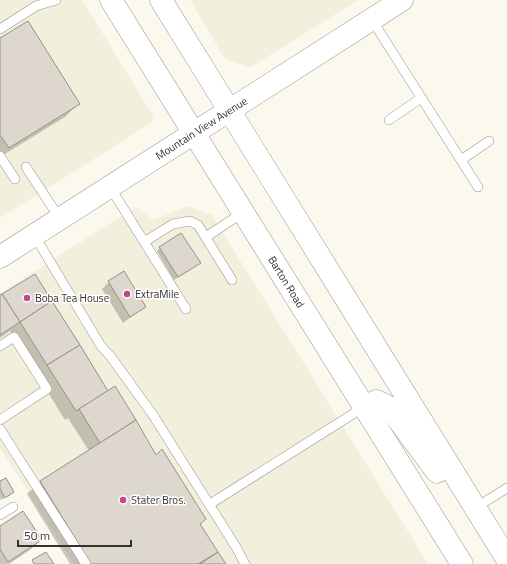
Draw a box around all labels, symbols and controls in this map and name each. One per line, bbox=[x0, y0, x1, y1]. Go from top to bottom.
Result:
street label: Mountain View Avenue bbox=[152, 93, 251, 164]
street label: Barton Road bbox=[264, 253, 309, 311]
place label: ExtraMile bbox=[135, 286, 179, 302]
marker: ExtraMile bbox=[122, 289, 132, 299]
place label: Boba Tea House bbox=[35, 290, 110, 306]
marker: Boba Tea House bbox=[22, 293, 32, 303]
place label: Stater Bros. bbox=[131, 492, 186, 508]
marker: Stater Bros. bbox=[118, 495, 128, 505]
scale bar bbox=[18, 522, 131, 548]
text: 50 m bbox=[24, 526, 50, 545]

